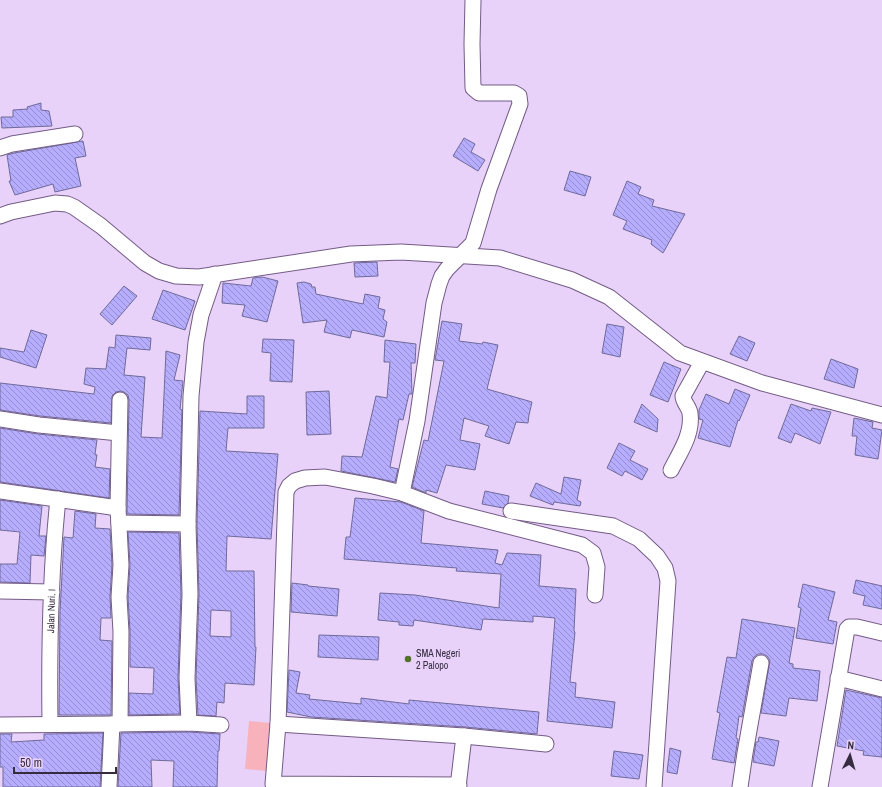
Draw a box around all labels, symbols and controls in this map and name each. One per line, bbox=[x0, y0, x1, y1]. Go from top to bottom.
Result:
street label: Jalan Nuri. I bbox=[44, 589, 58, 633]
place label: SMA Negeri 2 Palopo bbox=[416, 647, 460, 672]
marker: SMA Negeri 2 Palopo bbox=[403, 654, 413, 664]
north arrow bbox=[830, 735, 870, 775]
text: N bbox=[847, 738, 855, 752]
scale bar bbox=[14, 749, 116, 775]
text: 50 m bbox=[20, 755, 42, 771]

